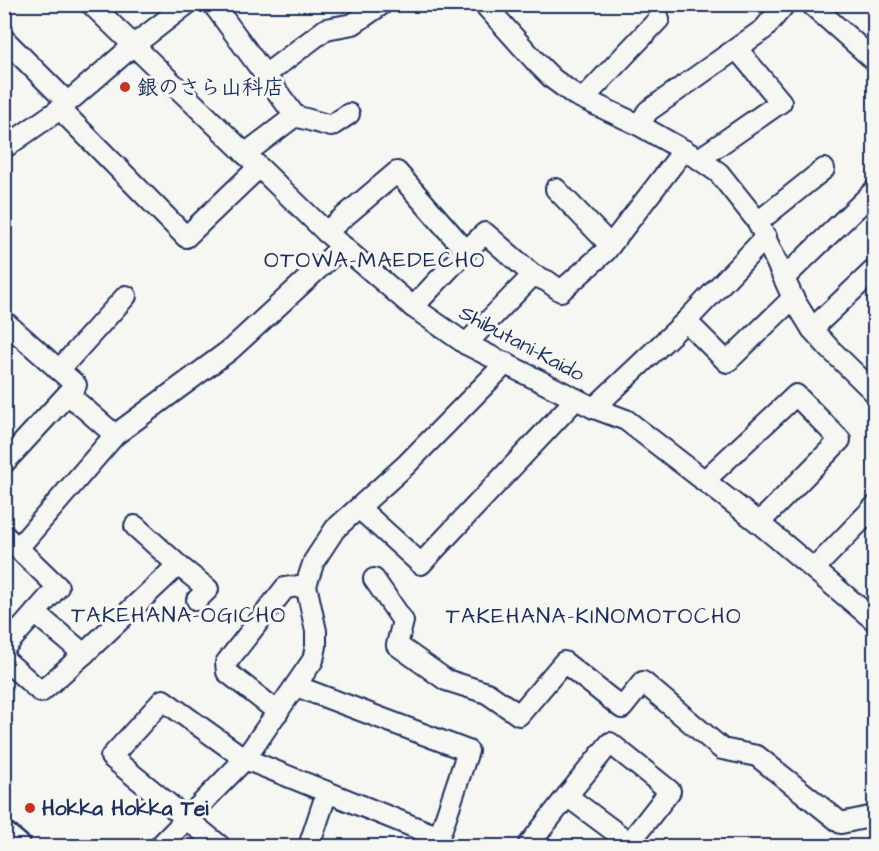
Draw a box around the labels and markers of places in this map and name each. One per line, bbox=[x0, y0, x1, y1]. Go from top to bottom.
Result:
place label: 銀のさら山科店 bbox=[137, 73, 284, 102]
marker: 銀のさら山科店 bbox=[118, 80, 132, 94]
place label: Hokka Hokka Tei bbox=[42, 794, 209, 823]
marker: Hokka Hokka Tei bbox=[23, 801, 37, 815]

